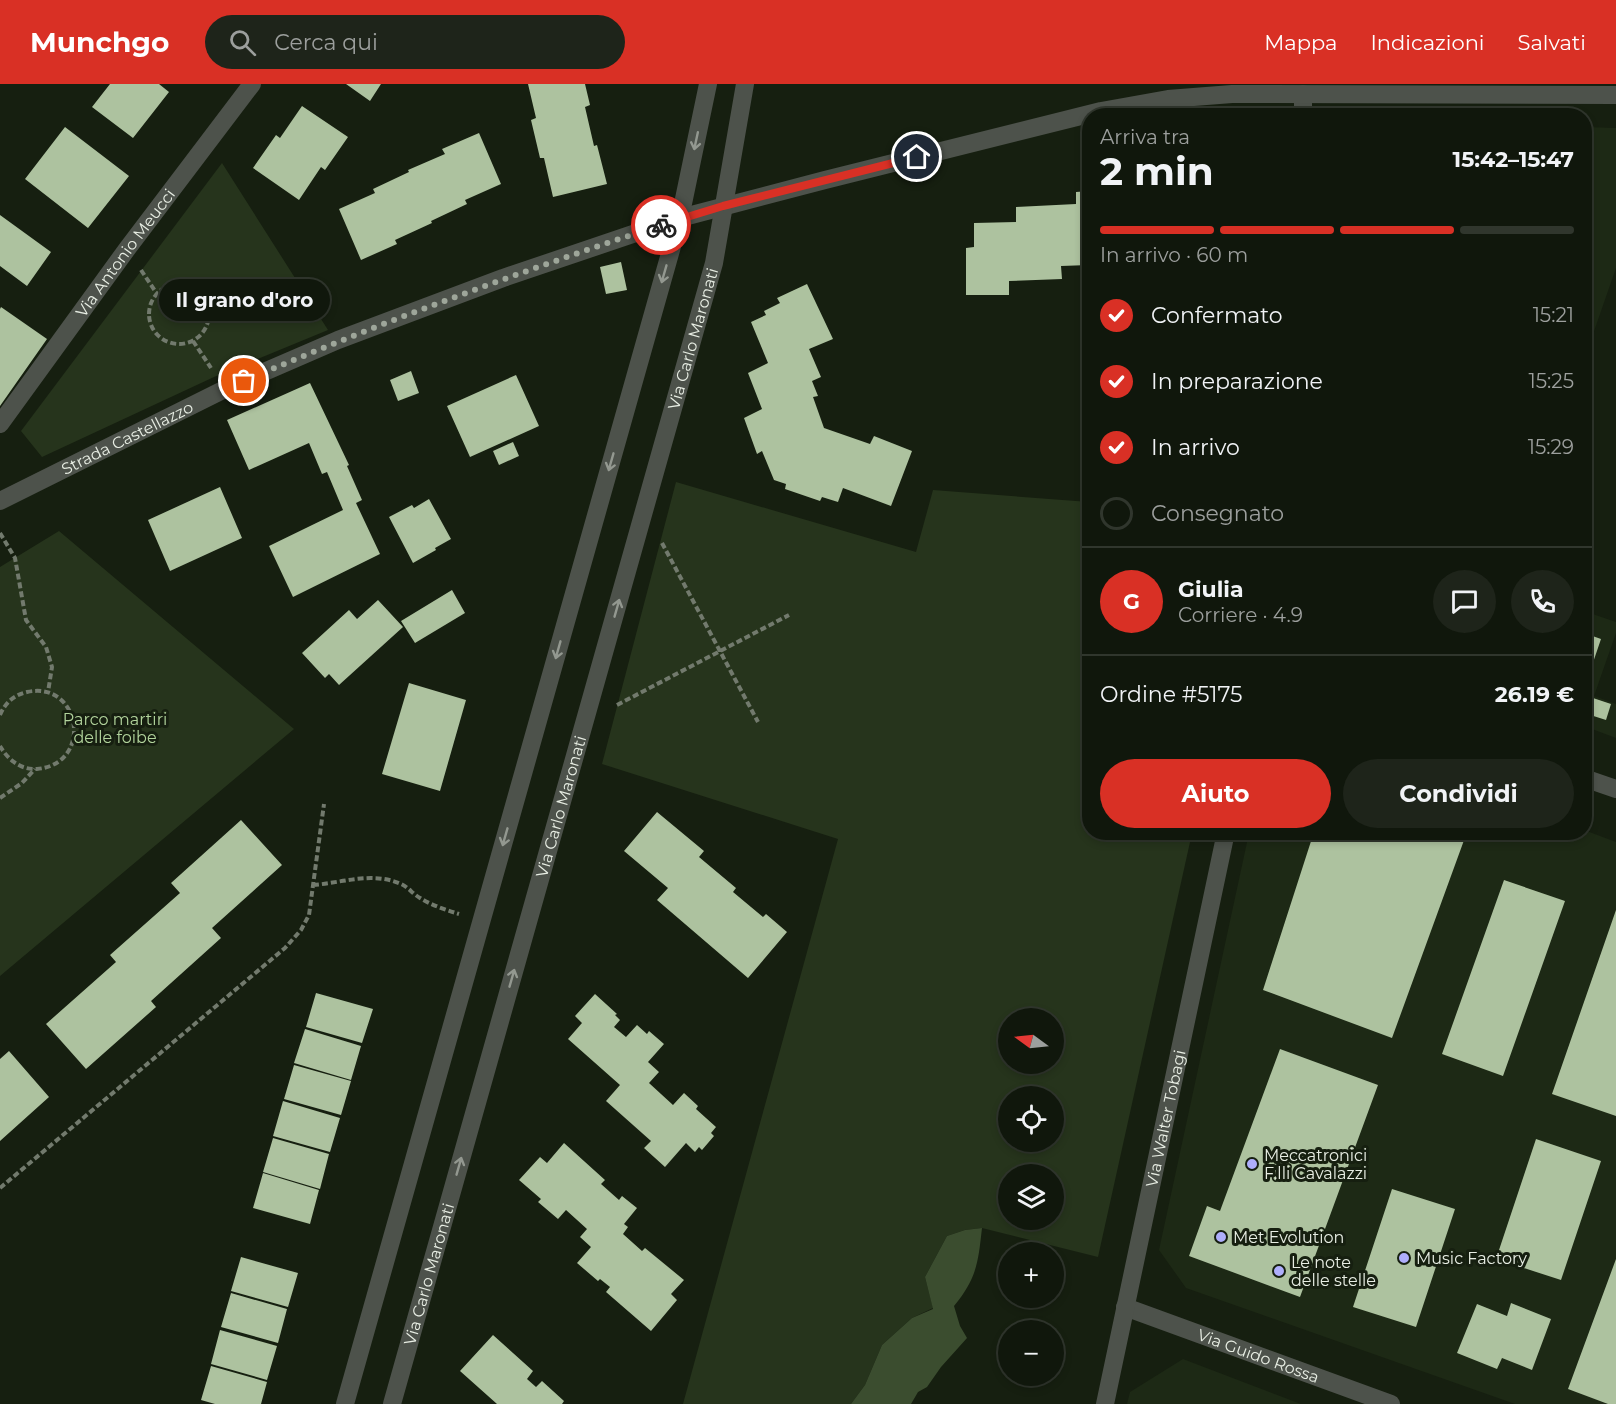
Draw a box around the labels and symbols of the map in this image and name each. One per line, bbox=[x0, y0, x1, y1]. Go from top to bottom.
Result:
one-way arrow bbox=[690, 131, 701, 151]
pin bbox=[891, 131, 942, 182]
street label: Via Antonio Meucci bbox=[72, 185, 179, 321]
courier bbox=[631, 195, 691, 255]
one-way arrow bbox=[658, 265, 670, 284]
street label: Via Carlo Maronati bbox=[664, 266, 722, 412]
callout: Il grano d'oro bbox=[158, 279, 330, 321]
pin bbox=[218, 355, 269, 406]
street label: Strada Castellazzo bbox=[58, 397, 196, 479]
one-way arrow bbox=[605, 452, 617, 471]
one-way arrow bbox=[611, 599, 623, 618]
one-way arrow bbox=[552, 640, 564, 659]
park label: Parco martiri delle foibe bbox=[63, 710, 167, 747]
street label: Via Carlo Maronati bbox=[532, 733, 590, 880]
one-way arrow bbox=[499, 828, 510, 847]
one-way arrow bbox=[507, 969, 518, 988]
north arrow bbox=[998, 1008, 1064, 1074]
street label: Via Walter Tobagi bbox=[1142, 1048, 1190, 1189]
place label: Meccatronici F.lli Cavalazzi bbox=[1264, 1146, 1367, 1183]
one-way arrow bbox=[454, 1157, 466, 1176]
marker: Meccatronici F.lli Cavalazzi bbox=[1245, 1157, 1259, 1171]
street label: Via Carlo Maronati bbox=[400, 1201, 458, 1347]
place label: Met Evolution bbox=[1233, 1228, 1344, 1247]
marker: Met Evolution bbox=[1214, 1230, 1228, 1244]
place label: Music Factory bbox=[1416, 1249, 1527, 1268]
marker: Music Factory bbox=[1397, 1251, 1411, 1265]
place label: Le note delle stelle bbox=[1291, 1253, 1376, 1290]
marker: Le note delle stelle bbox=[1272, 1264, 1286, 1278]
street label: Via Guido Rossa bbox=[1195, 1325, 1322, 1387]

